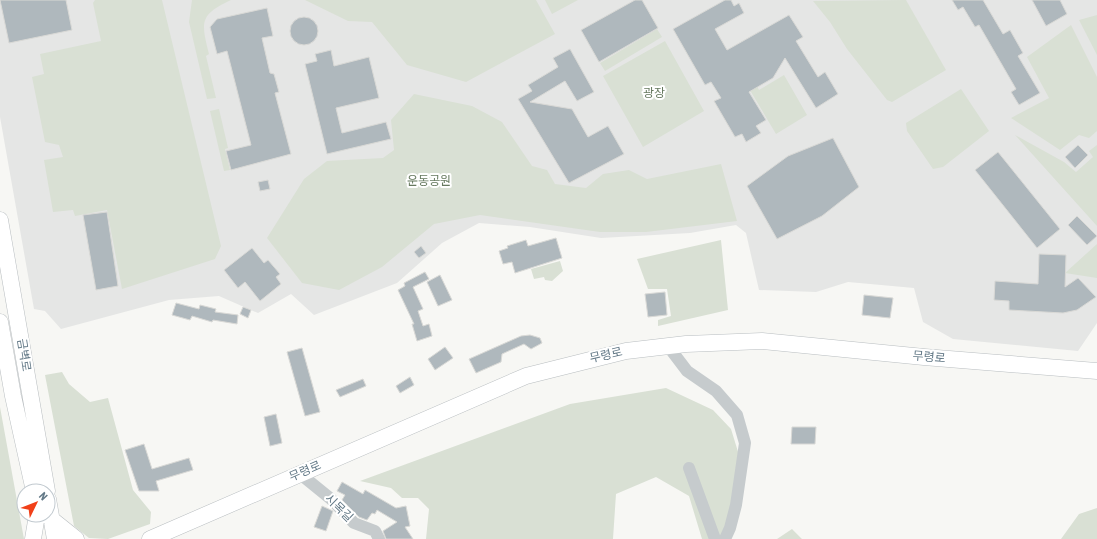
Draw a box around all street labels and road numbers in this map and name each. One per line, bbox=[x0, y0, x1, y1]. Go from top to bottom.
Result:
street label: 금벽로 bbox=[14, 338, 34, 372]
street label: 무령로 bbox=[588, 344, 624, 366]
street label: 무령로 bbox=[912, 349, 946, 365]
street label: 무령로 bbox=[287, 458, 323, 484]
street label: 시목길 bbox=[322, 491, 356, 525]

